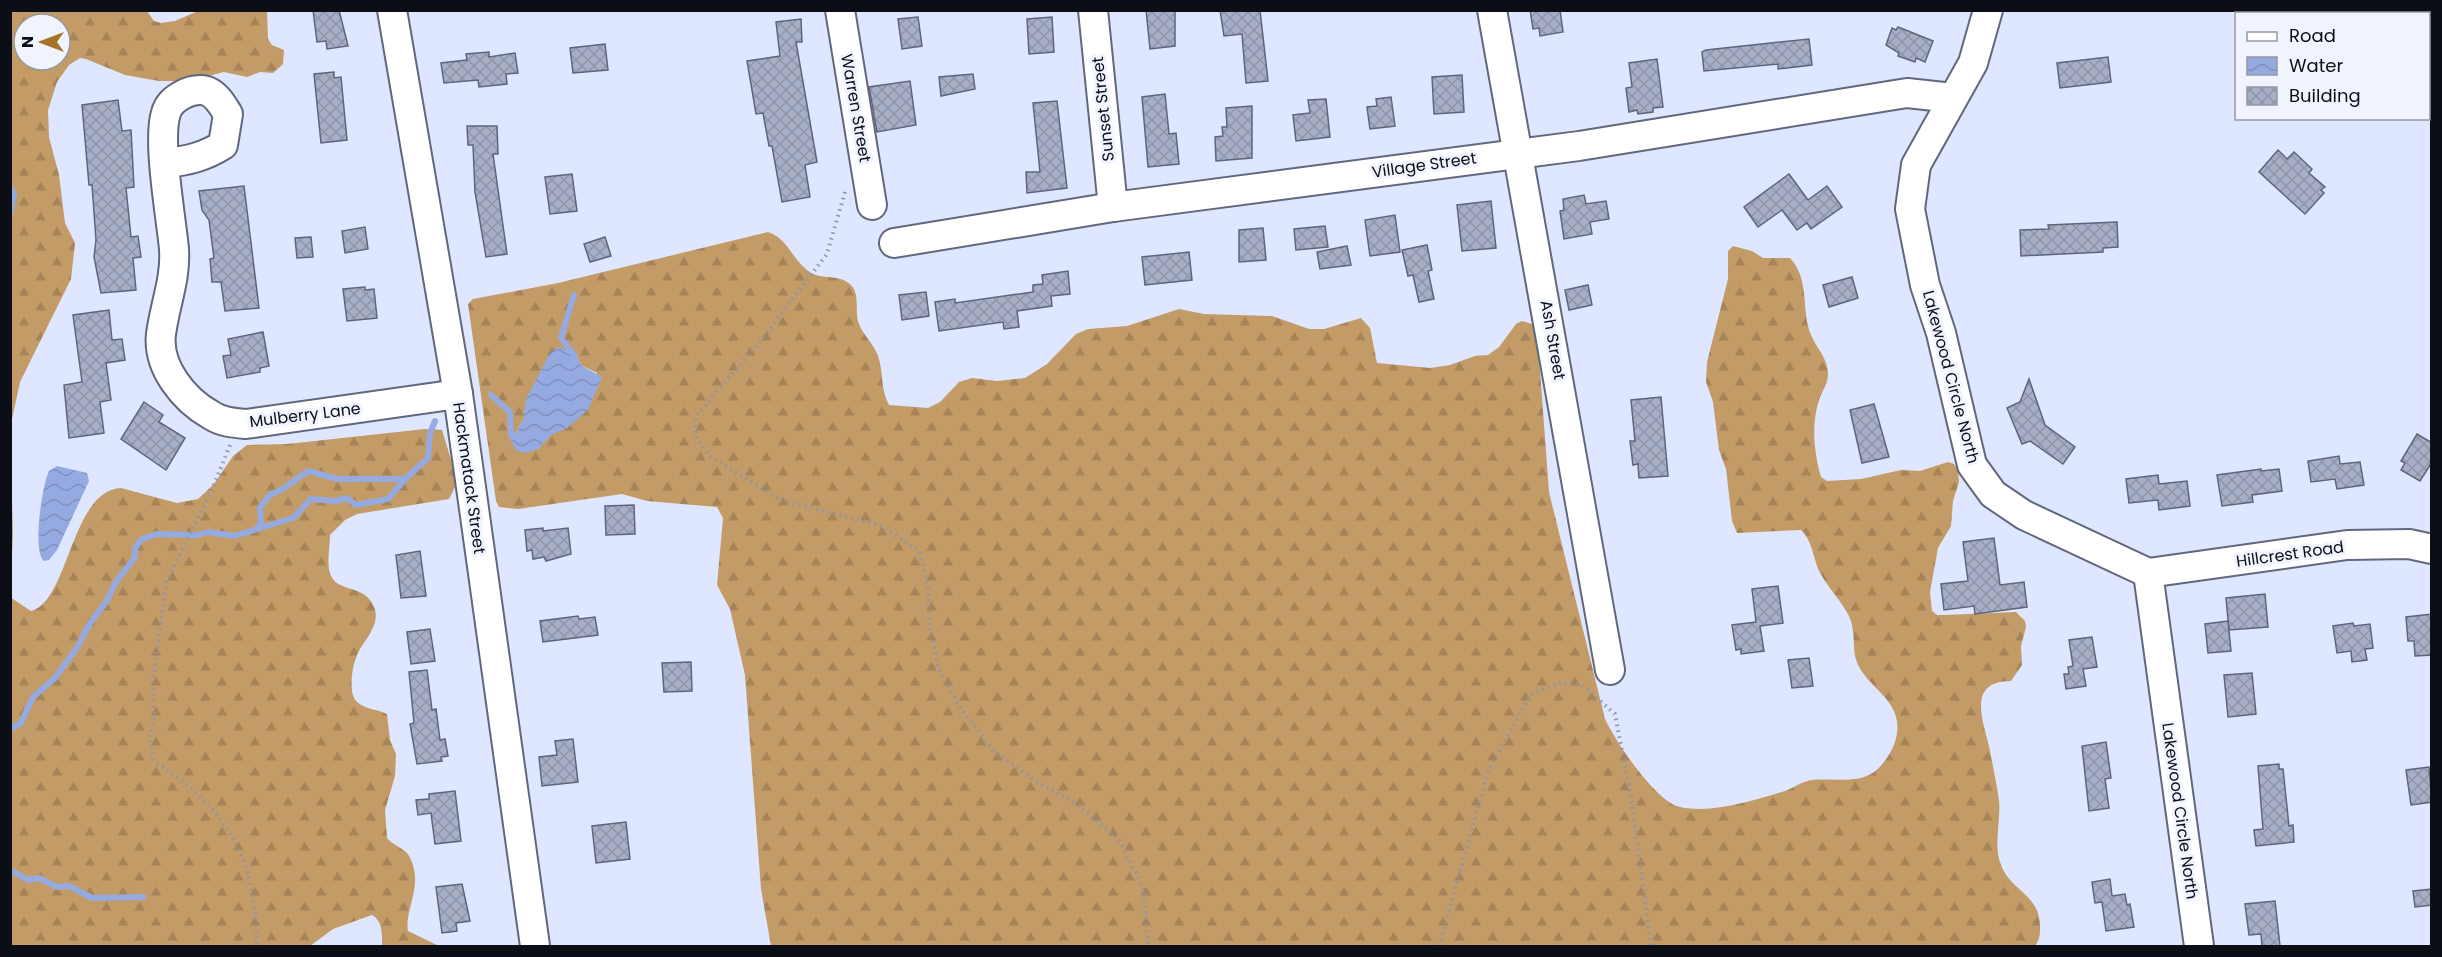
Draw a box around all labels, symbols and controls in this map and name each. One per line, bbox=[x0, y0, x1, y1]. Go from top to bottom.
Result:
north arrow bbox=[12, 12, 72, 72]
legend bbox=[2235, 12, 2430, 120]
text: Road bbox=[2289, 23, 2336, 48]
text: N bbox=[16, 36, 39, 48]
street label: Warren Street bbox=[835, 52, 877, 164]
text: Water bbox=[2289, 53, 2343, 78]
street label: Sunset Street bbox=[1086, 55, 1120, 162]
text: Building bbox=[2289, 83, 2361, 108]
street label: Village Street bbox=[1370, 146, 1478, 184]
street label: Lakewood Circle North bbox=[1917, 288, 1985, 466]
street label: Ash Street bbox=[1535, 298, 1571, 382]
street label: Mulberry Lane bbox=[248, 397, 362, 433]
street label: Hackmatack Street bbox=[447, 401, 491, 555]
street label: Hillcrest Road bbox=[2235, 535, 2345, 573]
street label: Lakewood Circle North bbox=[2156, 721, 2204, 901]

